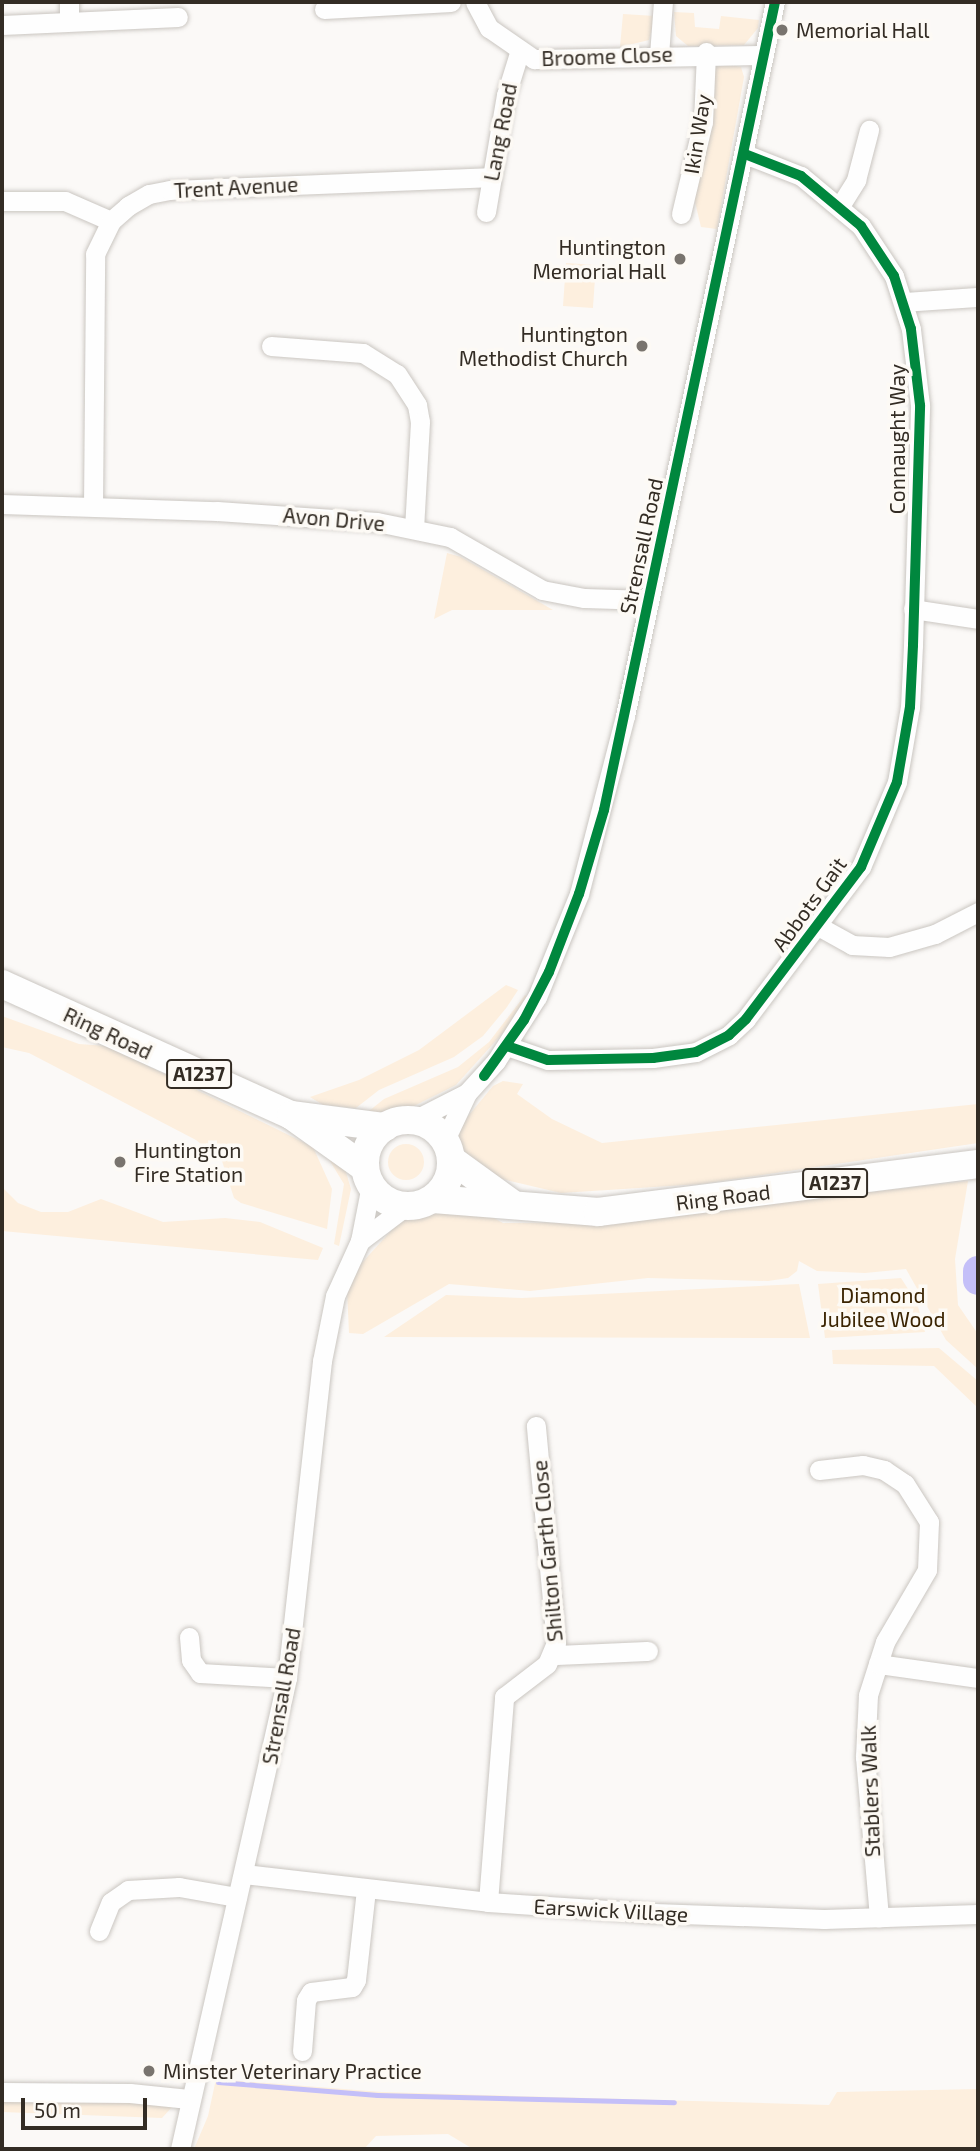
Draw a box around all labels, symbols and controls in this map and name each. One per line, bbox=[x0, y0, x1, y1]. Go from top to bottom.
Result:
place label: Memorial Hall bbox=[796, 17, 930, 43]
marker: Memorial Hall bbox=[774, 22, 790, 38]
street label: Broome Close bbox=[541, 41, 673, 71]
street label: Lang Road bbox=[478, 81, 522, 183]
street label: Ikin Way bbox=[678, 92, 716, 176]
street label: Trent Avenue bbox=[173, 171, 299, 203]
place label: Huntington Memorial Hall bbox=[532, 234, 666, 284]
marker: Huntington Memorial Hall bbox=[672, 251, 688, 267]
place label: Huntington Methodist Church bbox=[459, 321, 628, 371]
marker: Huntington Methodist Church bbox=[634, 338, 650, 354]
street label: Connaught Way bbox=[884, 364, 910, 514]
street label: Strensall Road bbox=[614, 475, 668, 617]
street label: Avon Drive bbox=[282, 502, 386, 536]
street label: Abbots Gait bbox=[766, 852, 852, 956]
street label: Ring Road bbox=[60, 1001, 156, 1065]
road number: A1237 bbox=[166, 1058, 232, 1090]
place label: Huntington Fire Station bbox=[134, 1137, 243, 1187]
marker: Huntington Fire Station bbox=[112, 1154, 128, 1170]
road number: A1237 bbox=[802, 1168, 868, 1198]
street label: Ring Road bbox=[674, 1179, 772, 1215]
park label: Diamond Jubilee Wood bbox=[820, 1282, 946, 1332]
street label: Shilton Garth Close bbox=[527, 1459, 567, 1643]
street label: Strensall Road bbox=[257, 1625, 305, 1767]
street label: Stablers Walk bbox=[855, 1724, 885, 1858]
street label: Earswick Village bbox=[533, 1893, 689, 1927]
place label: Minster Veterinary Practice bbox=[163, 2058, 423, 2084]
marker: Minster Veterinary Practice bbox=[141, 2063, 157, 2079]
scale bar bbox=[24, 2084, 150, 2128]
text: 50 m bbox=[34, 2097, 81, 2122]

